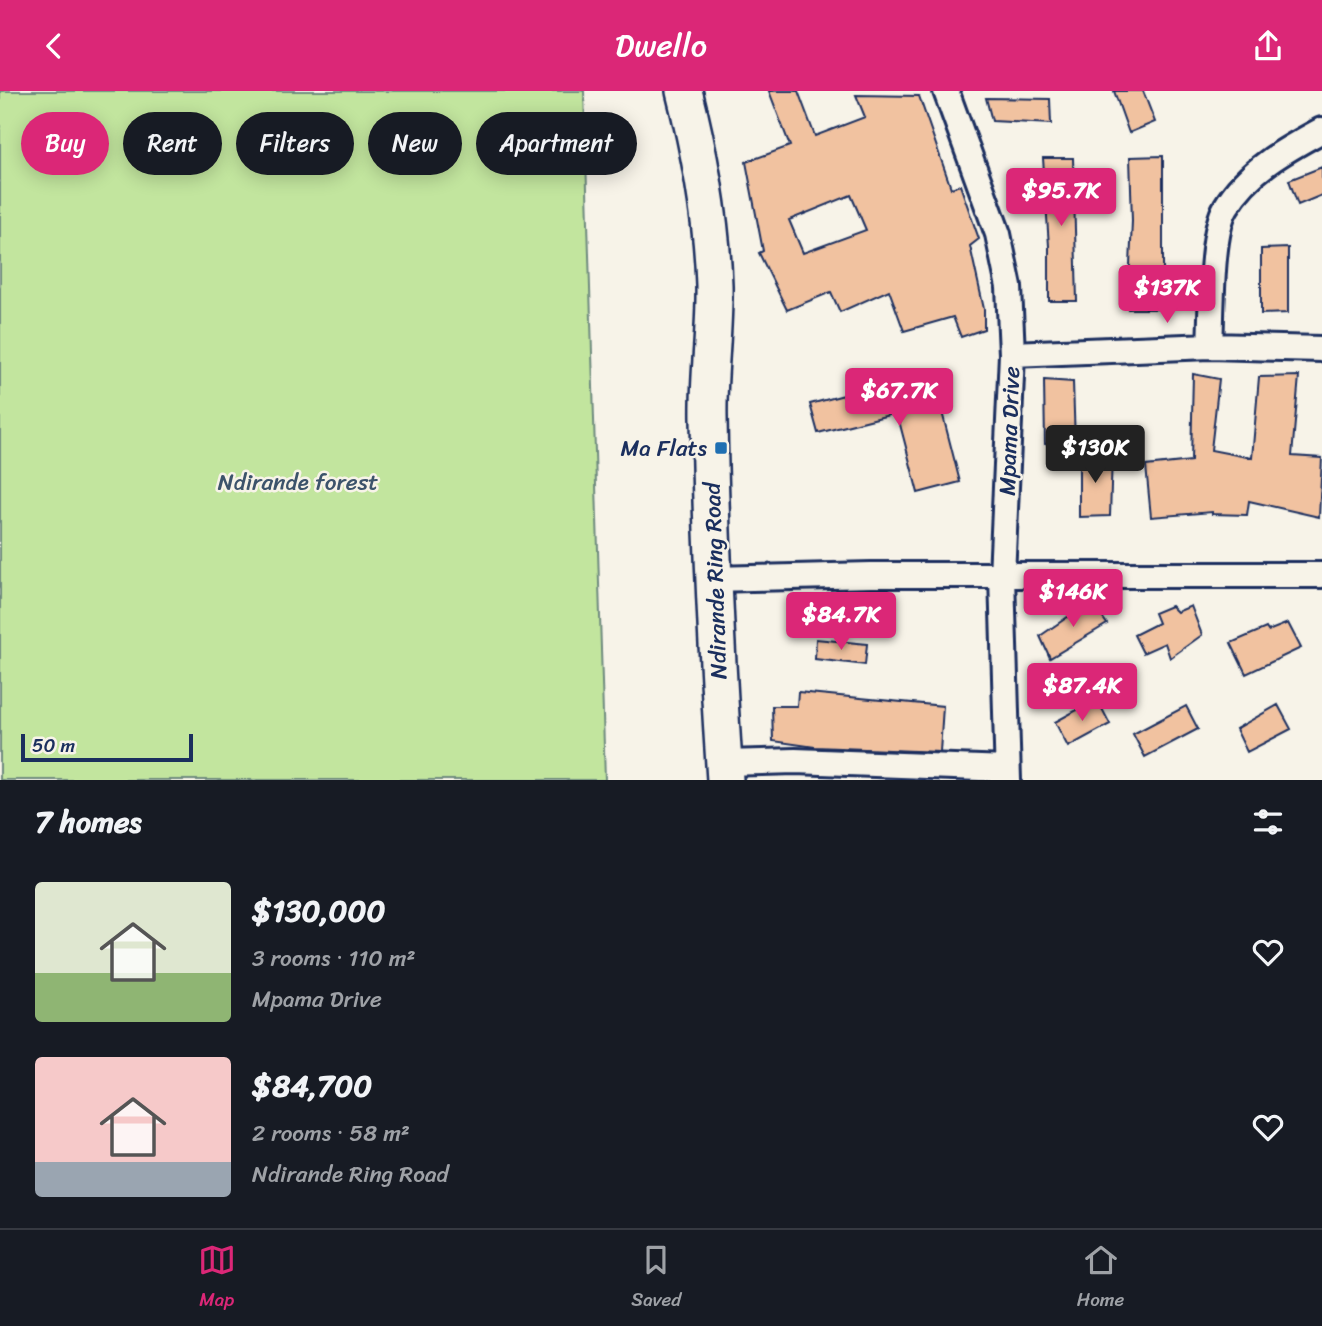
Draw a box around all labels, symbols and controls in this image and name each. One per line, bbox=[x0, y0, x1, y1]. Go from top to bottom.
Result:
text: Dwello bbox=[615, 17, 707, 74]
icon: back bbox=[35, 27, 73, 65]
icon: share bbox=[1249, 27, 1287, 65]
chip: Buy bbox=[21, 112, 109, 175]
chip: Rent bbox=[123, 112, 222, 175]
chip: Filters bbox=[236, 112, 354, 175]
chip: New bbox=[368, 112, 462, 175]
chip: Apartment bbox=[476, 112, 637, 175]
pin: $95.7K bbox=[1004, 169, 1118, 228]
text: $95.7K bbox=[1022, 170, 1100, 211]
pin: $137K bbox=[1118, 265, 1216, 325]
text: $137K bbox=[1134, 267, 1200, 308]
street label: Mpama Drive bbox=[987, 365, 1032, 497]
pin: $67.7K bbox=[842, 369, 956, 428]
text: $67.7K bbox=[861, 370, 937, 411]
pin: $130K bbox=[1046, 425, 1144, 485]
text: $130K bbox=[1062, 427, 1128, 468]
place label: Ma Flats bbox=[621, 428, 708, 469]
marker: Ma Flats bbox=[713, 440, 729, 456]
park label: Ndirande forest bbox=[218, 462, 378, 503]
street label: Ndirande Ring Road bbox=[692, 480, 739, 680]
pin: $146K bbox=[1024, 569, 1122, 629]
text: $146K bbox=[1040, 571, 1106, 612]
pin: $84.7K bbox=[784, 593, 898, 652]
text: $84.7K bbox=[802, 594, 880, 635]
pin: $87.4K bbox=[1025, 663, 1139, 723]
text: $87.4K bbox=[1043, 665, 1121, 706]
text: 50 m bbox=[32, 729, 75, 762]
scale bar bbox=[21, 731, 192, 763]
text: 7 homes bbox=[35, 795, 142, 849]
icon: filters bbox=[1249, 803, 1287, 841]
text: $130,000 bbox=[252, 884, 385, 938]
icon: home bbox=[91, 910, 175, 994]
icon: heart bbox=[1249, 933, 1287, 971]
text: 3 rooms · 110 m² bbox=[252, 938, 416, 979]
text: Mpama Drive bbox=[252, 979, 382, 1020]
text: $84,700 bbox=[252, 1059, 372, 1113]
icon: home bbox=[91, 1085, 175, 1169]
icon: heart bbox=[1249, 1108, 1287, 1146]
text: 2 rooms · 58 m² bbox=[252, 1113, 410, 1154]
text: Ndirande Ring Road bbox=[252, 1154, 449, 1195]
tab: Map bbox=[198, 1241, 236, 1316]
tab: Saved bbox=[631, 1241, 681, 1316]
tab: Home bbox=[1077, 1241, 1124, 1316]

